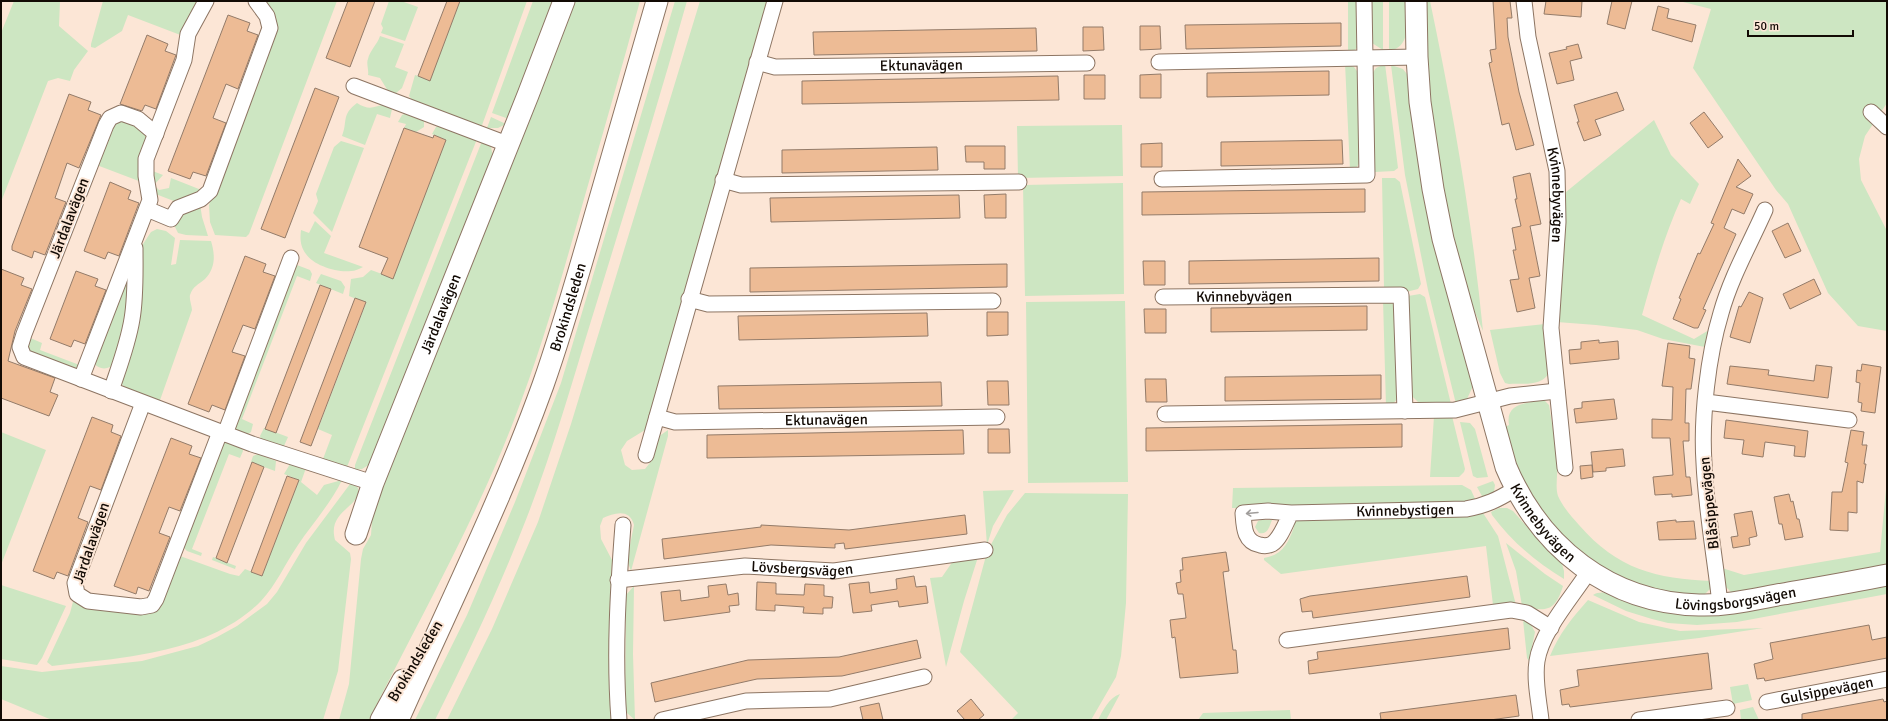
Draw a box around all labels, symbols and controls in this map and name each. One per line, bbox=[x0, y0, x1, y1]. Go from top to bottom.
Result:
scale bar bbox=[1748, 12, 1853, 38]
text: 50 m bbox=[1754, 19, 1779, 34]
street label: Ektunavägen bbox=[880, 56, 963, 75]
street label: Kvinnebyvägen bbox=[1543, 145, 1567, 243]
street label: Järdalavägen bbox=[45, 175, 93, 261]
street label: Brokindsleden bbox=[546, 261, 590, 354]
street label: Järdalavägen bbox=[417, 271, 465, 356]
street label: Kvinnebyvägen bbox=[1196, 287, 1292, 306]
street label: Ektunavägen bbox=[785, 410, 868, 429]
street label: Blåsippevägen bbox=[1695, 456, 1723, 550]
street label: Kvinnebyvägen bbox=[1506, 480, 1579, 566]
street label: Järdalavägen bbox=[69, 500, 113, 586]
street label: Kvinnebystigen bbox=[1356, 500, 1454, 521]
one-way arrow bbox=[1246, 509, 1259, 516]
street label: Lövsbergsvägen bbox=[751, 557, 854, 580]
street label: Lövingsborgsvägen bbox=[1674, 583, 1797, 614]
street label: Brokindsleden bbox=[384, 617, 446, 705]
street label: Gulsippevägen bbox=[1779, 673, 1875, 708]

